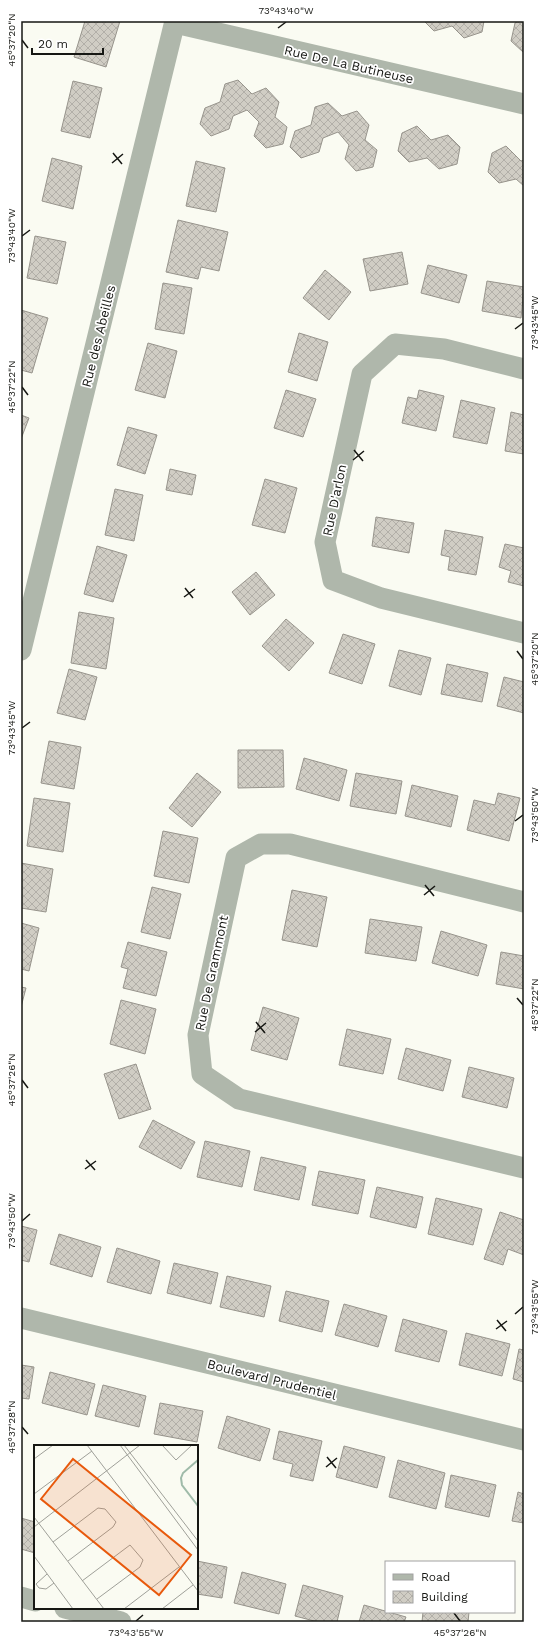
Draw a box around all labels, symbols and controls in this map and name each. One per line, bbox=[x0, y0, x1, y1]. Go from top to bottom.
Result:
text: 73°43'40"W bbox=[258, 5, 314, 16]
text: 45°37'20"N bbox=[6, 13, 17, 67]
scale bar bbox=[32, 30, 103, 56]
text: 20 m bbox=[38, 37, 68, 51]
street label: Rue De La Butineuse bbox=[283, 42, 415, 87]
text: 73°43'40"W bbox=[6, 208, 17, 264]
street label: Rue des Abeilles bbox=[79, 283, 118, 389]
text: 73°43'45"W bbox=[529, 295, 540, 350]
text: 45°37'22"N bbox=[6, 361, 17, 413]
street label: Rue D'arlon bbox=[320, 463, 349, 537]
text: 45°37'20"N bbox=[529, 632, 540, 686]
text: 73°43'45"W bbox=[6, 700, 17, 755]
text: 73°43'50"W bbox=[529, 787, 540, 843]
street label: Rue De Grammont bbox=[192, 913, 231, 1032]
text: 45°37'22"N bbox=[529, 979, 540, 1031]
text: 45°37'26"N bbox=[6, 1053, 17, 1107]
text: 73°43'50"W bbox=[6, 1193, 17, 1249]
text: 73°43'55"W bbox=[529, 1279, 540, 1335]
street label: Boulevard Prudentiel bbox=[206, 1356, 338, 1403]
text: 45°37'28"N bbox=[6, 1400, 17, 1454]
inset map bbox=[34, 1445, 198, 1609]
legend bbox=[385, 1561, 515, 1613]
text: Road bbox=[421, 1570, 450, 1584]
text: Building bbox=[421, 1590, 468, 1604]
text: 73°43'55"W bbox=[108, 1627, 164, 1638]
text: 45°37'26"N bbox=[433, 1627, 487, 1638]

